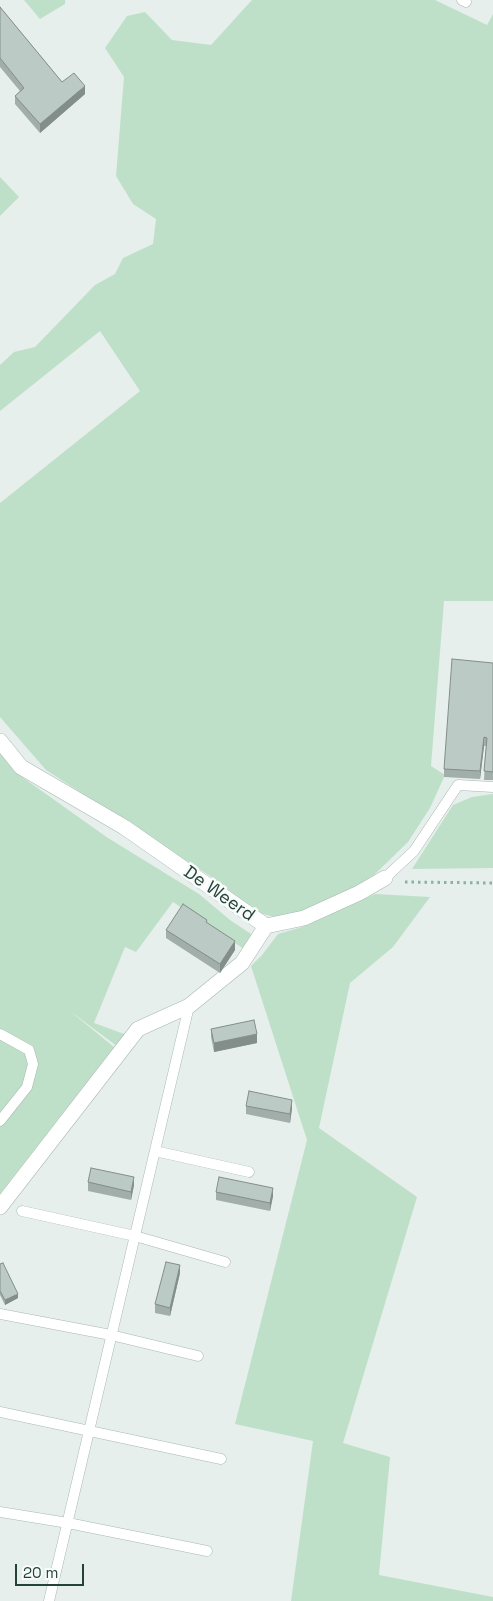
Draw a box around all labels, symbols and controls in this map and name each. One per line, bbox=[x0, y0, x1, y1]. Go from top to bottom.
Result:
street label: De Weerd bbox=[179, 862, 259, 926]
scale bar bbox=[18, 1554, 86, 1586]
text: 20 m bbox=[23, 1563, 58, 1582]

